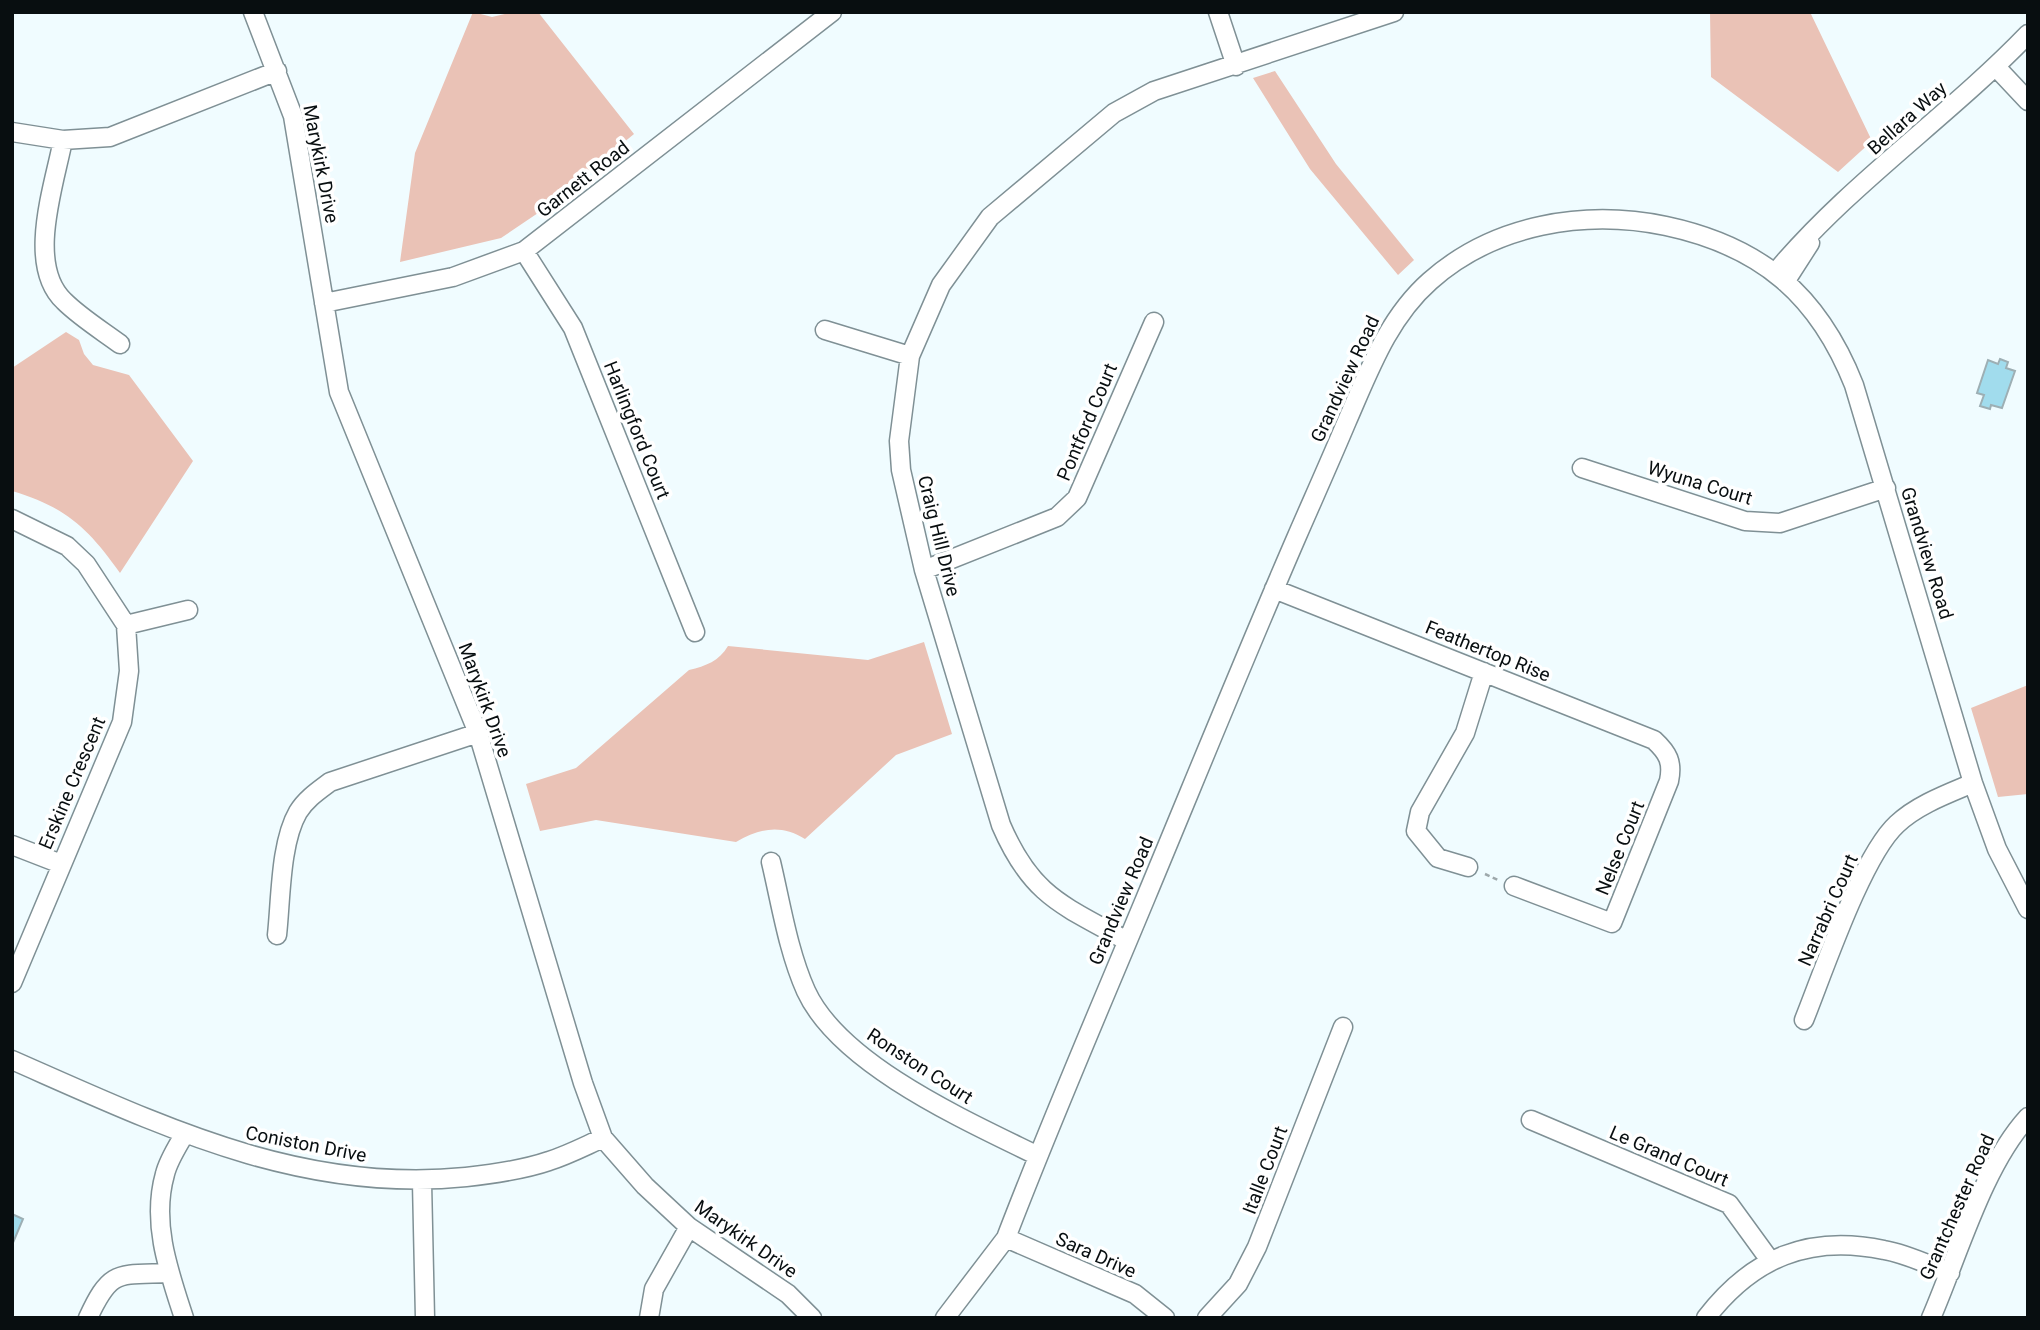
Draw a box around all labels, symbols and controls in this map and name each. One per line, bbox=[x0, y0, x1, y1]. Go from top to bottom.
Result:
street label: Bellara Way bbox=[1863, 77, 1951, 159]
street label: Marykirk Drive bbox=[298, 103, 344, 225]
street label: Garnett Road bbox=[532, 136, 634, 222]
street label: Grandview Road bbox=[1306, 312, 1384, 446]
street label: Harlingford Court bbox=[599, 358, 675, 502]
street label: Pontford Court bbox=[1052, 360, 1122, 484]
street label: Wyuna Court bbox=[1645, 456, 1755, 510]
street label: Craig Hill Drive bbox=[913, 473, 965, 599]
street label: Grandview Road bbox=[1896, 484, 1958, 622]
street label: Feathertop Rise bbox=[1422, 615, 1554, 687]
street label: Marykirk Drive bbox=[454, 640, 516, 760]
street label: Erskine Crescent bbox=[34, 713, 110, 853]
street label: Nelse Court bbox=[1591, 797, 1649, 899]
street label: Grandview Road bbox=[1084, 833, 1158, 969]
street label: Narrabri Court bbox=[1793, 851, 1863, 969]
street label: Ronston Court bbox=[863, 1023, 977, 1109]
street label: Coniston Drive bbox=[243, 1121, 369, 1167]
street label: Le Grand Court bbox=[1606, 1121, 1732, 1191]
street label: Italle Court bbox=[1238, 1123, 1292, 1217]
street label: Grantchester Road bbox=[1914, 1130, 2000, 1284]
street label: Marykirk Drive bbox=[690, 1195, 802, 1283]
street label: Sara Drive bbox=[1052, 1227, 1140, 1283]

